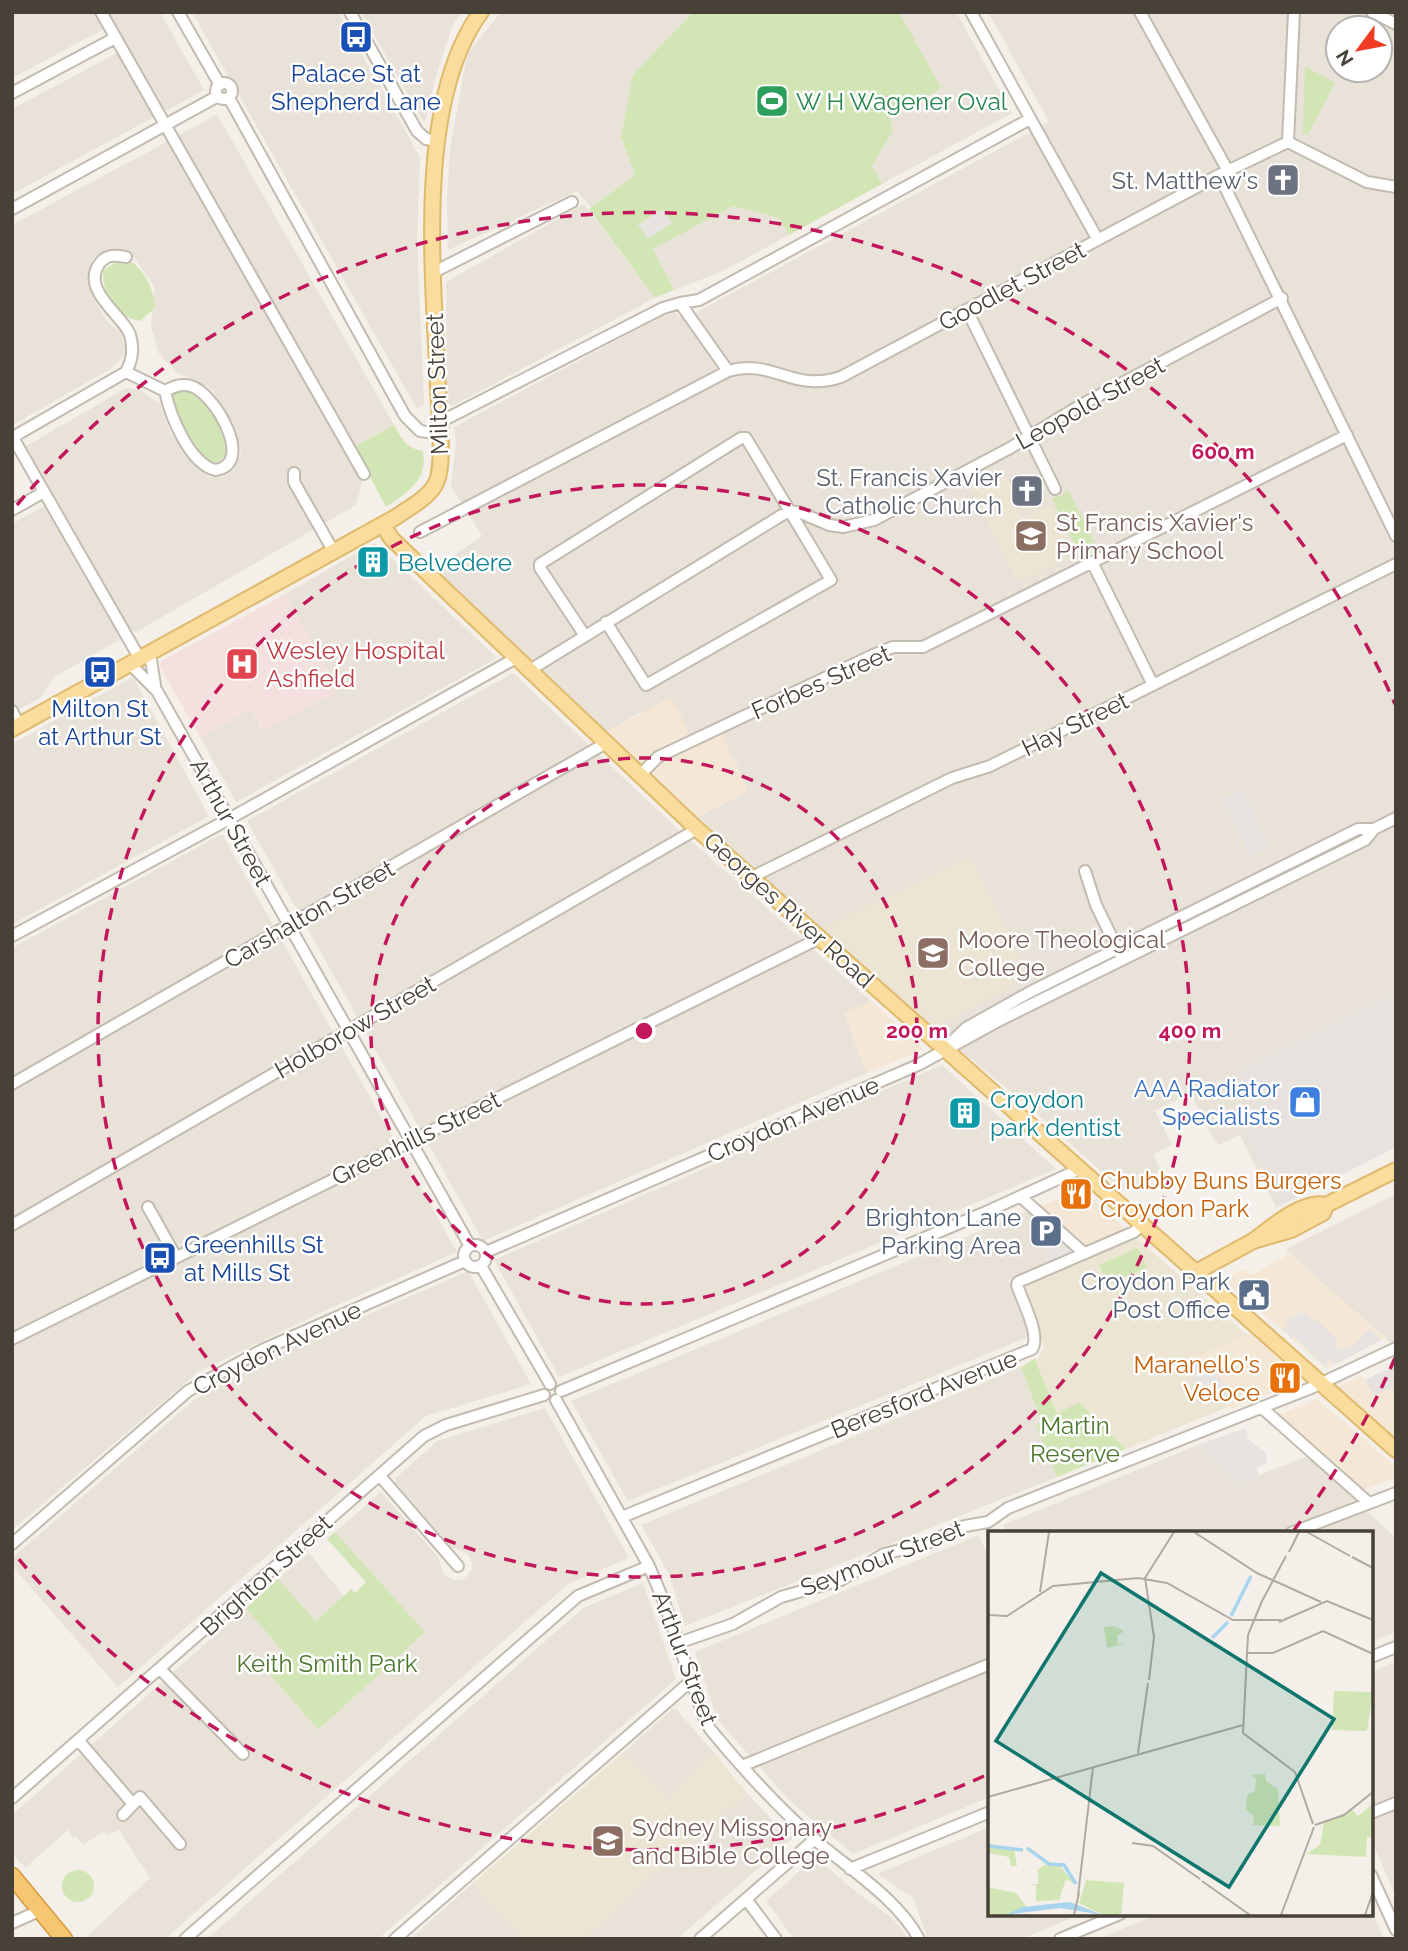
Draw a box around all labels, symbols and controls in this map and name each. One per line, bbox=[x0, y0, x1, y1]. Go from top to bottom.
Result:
north arrow bbox=[1324, 14, 1394, 84]
bus stop icon: Palace St at Shepherd Lane bbox=[337, 18, 375, 56]
text: N bbox=[1331, 46, 1358, 70]
place label: Palace St at Shepherd Lane bbox=[271, 59, 441, 116]
sports icon: W H Wagener Oval bbox=[753, 82, 791, 120]
place label: W H Wagener Oval bbox=[796, 87, 1008, 116]
church icon: St. Matthew's bbox=[1264, 161, 1302, 199]
place label: St. Matthew's bbox=[1112, 166, 1258, 195]
street label: Goodlet Street bbox=[934, 235, 1090, 337]
street label: Milton Street bbox=[420, 313, 454, 455]
street label: Leopold Street bbox=[1011, 350, 1169, 456]
text: 600 m bbox=[1191, 439, 1255, 464]
place label: St. Francis Xavier Catholic Church bbox=[816, 463, 1003, 520]
church icon: St. Francis Xavier Catholic Church bbox=[1008, 472, 1046, 510]
place label: St Francis Xavier's Primary School bbox=[1056, 508, 1253, 565]
school or university icon: St Francis Xavier's Primary School bbox=[1012, 517, 1050, 555]
building icon: Belvedere bbox=[354, 543, 392, 581]
place label: Belvedere bbox=[398, 548, 512, 577]
place label: Wesley Hospital Ashfield bbox=[266, 636, 445, 693]
street label: Forbes Street bbox=[747, 638, 895, 726]
hospital icon: Wesley Hospital Ashfield bbox=[223, 645, 261, 683]
bus stop icon: Milton St at Arthur St bbox=[81, 653, 119, 691]
street label: Hay Street bbox=[1017, 686, 1133, 762]
place label: Milton St at Arthur St bbox=[38, 694, 162, 751]
street label: Arthur Street bbox=[184, 753, 278, 891]
street label: Georges River Road bbox=[698, 826, 880, 994]
street label: Carshalton Street bbox=[219, 853, 399, 975]
place label: Moore Theological College bbox=[958, 925, 1166, 982]
school or university icon: Moore Theological College bbox=[914, 934, 952, 972]
street label: Holborow Street bbox=[269, 969, 441, 1085]
text: 200 m bbox=[886, 1018, 948, 1043]
text: 400 m bbox=[1159, 1018, 1221, 1043]
centre of rings bbox=[632, 1019, 656, 1043]
street label: Croydon Avenue bbox=[703, 1070, 883, 1168]
place label: AAA Radiator Specialists bbox=[1134, 1074, 1281, 1131]
shop icon: AAA Radiator Specialists bbox=[1286, 1083, 1324, 1121]
street label: Greenhills Street bbox=[327, 1085, 505, 1191]
place label: Croydon park dentist bbox=[990, 1085, 1121, 1142]
building icon: Croydon park dentist bbox=[946, 1094, 984, 1132]
place label: Chubby Buns Burgers Croydon Park bbox=[1100, 1166, 1342, 1223]
restaurant icon: Chubby Buns Burgers Croydon Park bbox=[1057, 1175, 1095, 1213]
place label: Brighton Lane Parking Area bbox=[865, 1203, 1021, 1260]
parking icon: Brighton Lane Parking Area bbox=[1027, 1212, 1065, 1250]
place label: Greenhills St at Mills St bbox=[184, 1230, 324, 1287]
bus stop icon: Greenhills St at Mills St bbox=[141, 1239, 179, 1277]
place label: Croydon Park Post Office bbox=[1081, 1267, 1230, 1324]
public building icon: Croydon Park Post Office bbox=[1235, 1276, 1273, 1314]
street label: Croydon Avenue bbox=[188, 1295, 366, 1401]
street label: Beresford Avenue bbox=[827, 1343, 1021, 1445]
place label: Maranello's Veloce bbox=[1133, 1350, 1260, 1407]
restaurant icon: Maranello's Veloce bbox=[1266, 1359, 1304, 1397]
park label: Martin Reserve bbox=[1030, 1411, 1120, 1468]
street label: Brighton Street bbox=[194, 1508, 338, 1642]
street label: Seymour Street bbox=[796, 1514, 968, 1602]
inset map bbox=[988, 1531, 1373, 1916]
street label: Arthur Street bbox=[646, 1587, 724, 1729]
park label: Keith Smith Park bbox=[236, 1649, 418, 1678]
place label: Sydney Missonary and Bible College bbox=[632, 1813, 832, 1870]
school or university icon: Sydney Missonary and Bible College bbox=[589, 1822, 627, 1860]

